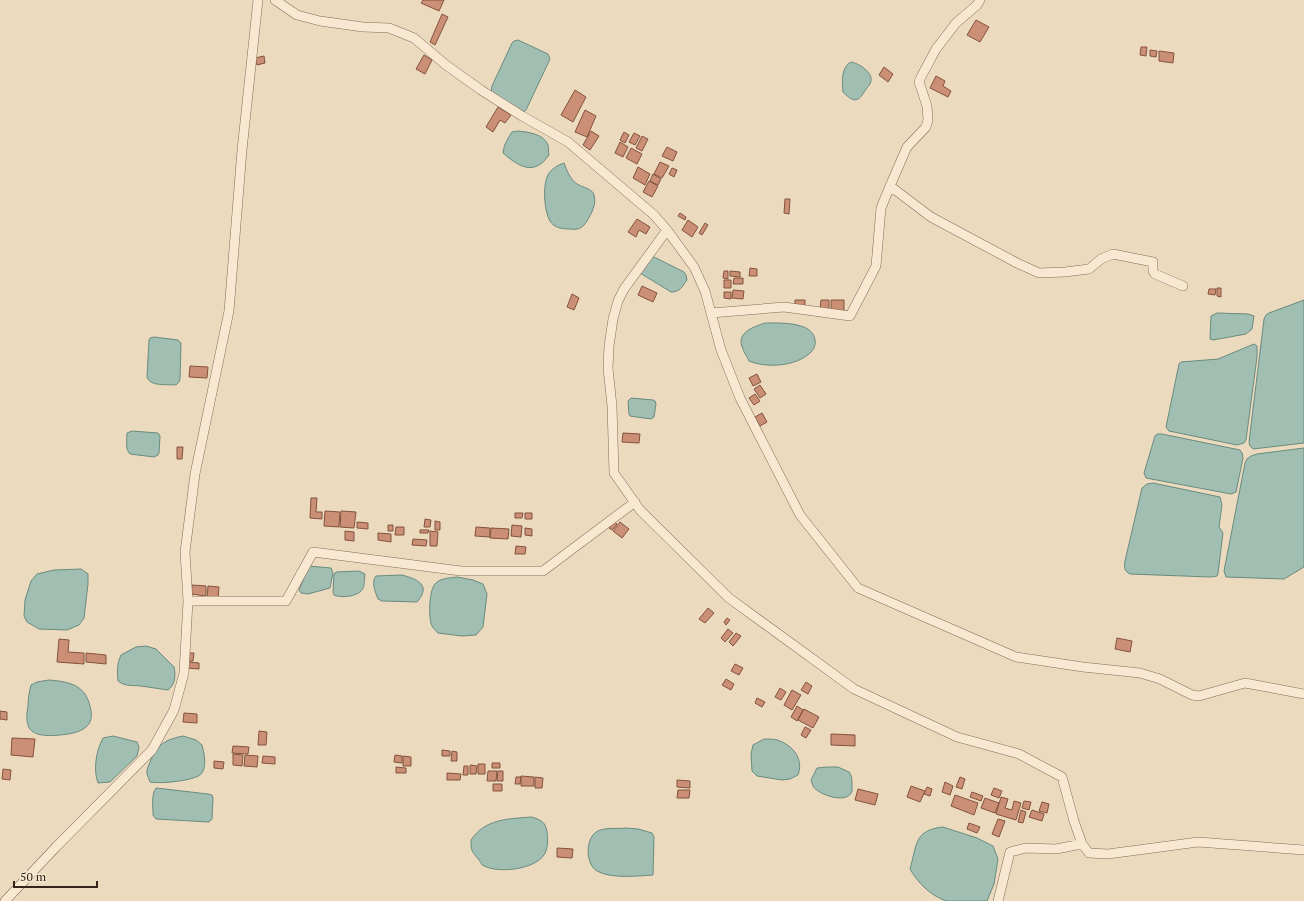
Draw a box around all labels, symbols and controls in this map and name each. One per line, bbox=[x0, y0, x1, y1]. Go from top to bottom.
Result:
scale bar bbox=[14, 863, 97, 889]
text: 50 m bbox=[20, 869, 47, 884]

